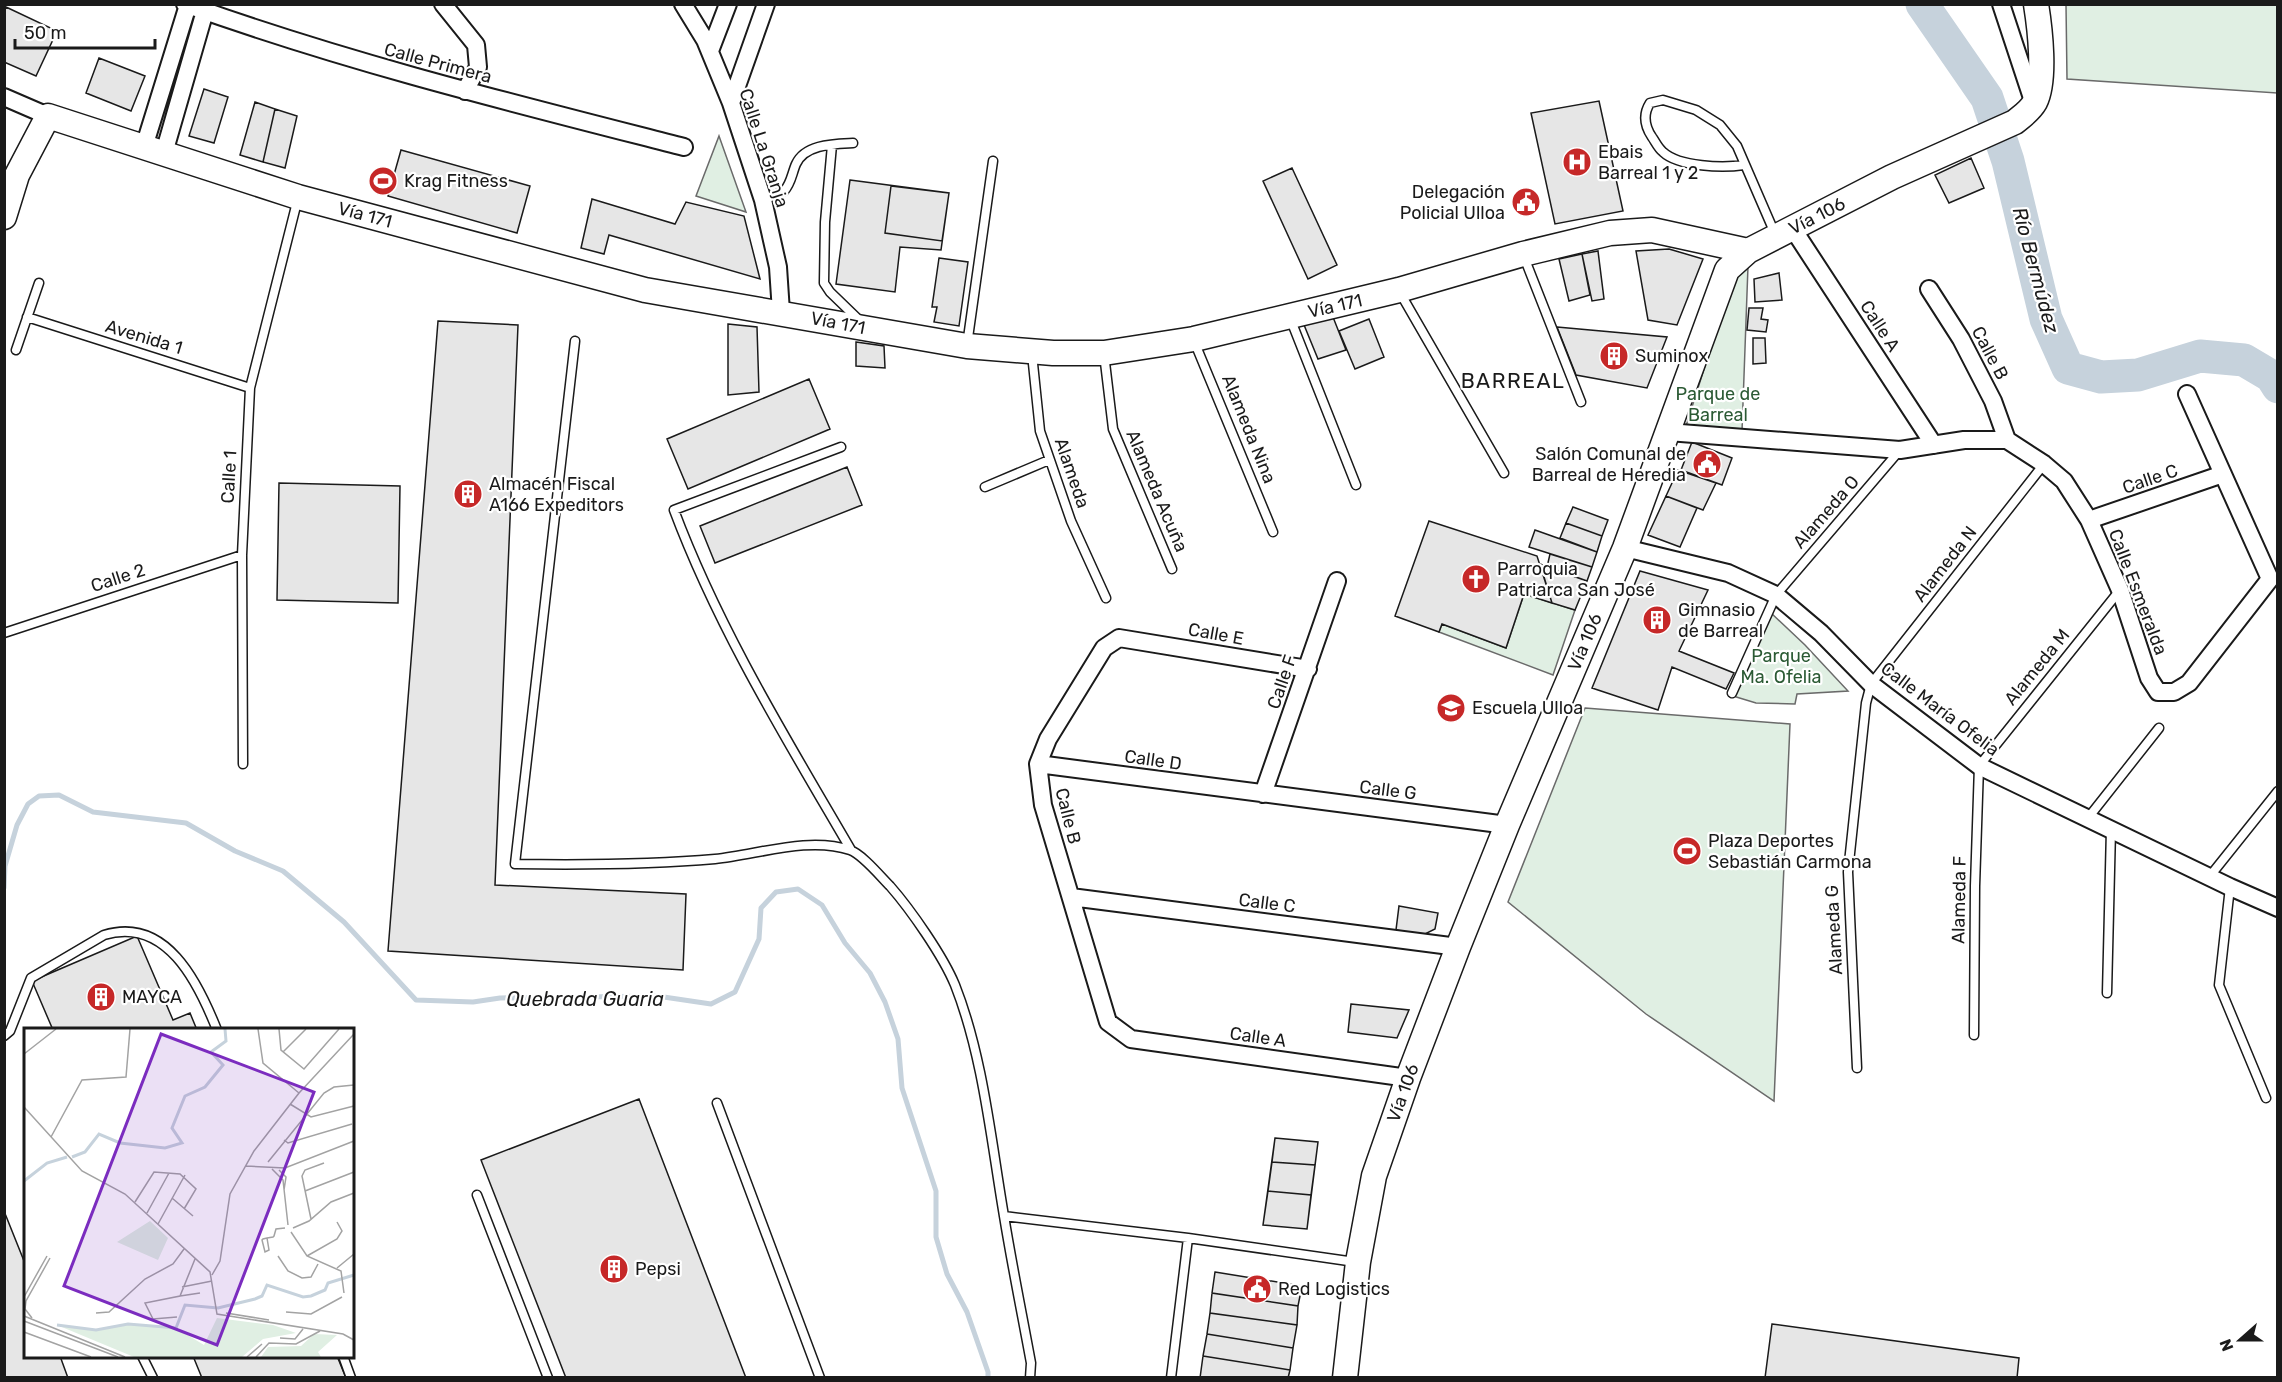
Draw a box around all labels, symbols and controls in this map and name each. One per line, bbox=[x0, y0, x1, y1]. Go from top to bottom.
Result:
scale bar bbox=[15, 12, 154, 50]
text: 50 m bbox=[24, 22, 67, 44]
street label: Calle Primera bbox=[382, 38, 494, 88]
street label: Calle La Granja bbox=[734, 86, 794, 210]
place label: Ebais Barreal 1 y 2 bbox=[1598, 141, 1698, 184]
hospital icon: Ebais Barreal 1 y 2 bbox=[1561, 146, 1593, 178]
sports icon: Krag Fitness bbox=[367, 165, 399, 197]
place label: Krag Fitness bbox=[404, 170, 508, 192]
place label: Delegación Policial Ulloa bbox=[1400, 181, 1505, 224]
public building icon: Delegación Policial Ulloa bbox=[1510, 186, 1542, 218]
street label: Vía 106 bbox=[1785, 192, 1849, 240]
street label: Vía 171 bbox=[336, 197, 394, 233]
water label: Río Bermúdez bbox=[2008, 204, 2064, 336]
street label: Vía 171 bbox=[1306, 289, 1364, 323]
street label: Calle A bbox=[1855, 296, 1905, 356]
street label: Vía 171 bbox=[809, 307, 867, 339]
street label: Avenida 1 bbox=[103, 315, 185, 359]
street label: Calle B bbox=[1967, 323, 2013, 383]
building icon: Suminox bbox=[1598, 340, 1630, 372]
place label: Suminox bbox=[1635, 345, 1708, 367]
district label: BARREAL bbox=[1461, 368, 1565, 393]
street label: Alameda Nina bbox=[1217, 371, 1281, 487]
park label: Parque de Barreal bbox=[1676, 383, 1760, 426]
street label: Alameda Acuña bbox=[1121, 427, 1193, 555]
street label: Alameda bbox=[1050, 435, 1094, 511]
place label: Salón Comunal de Barreal de Heredia bbox=[1532, 443, 1686, 486]
public building icon: Salón Comunal de Barreal de Heredia bbox=[1691, 448, 1723, 480]
street label: Calle 1 bbox=[217, 450, 241, 504]
street label: Calle C bbox=[2119, 459, 2181, 499]
street label: Alameda O bbox=[1788, 471, 1864, 553]
place label: Almacén Fiscal A166 Expeditors bbox=[489, 473, 624, 516]
building icon: Almacén Fiscal A166 Expeditors bbox=[452, 478, 484, 510]
street label: Alameda N bbox=[1909, 522, 1981, 606]
street label: Calle Esmeralda bbox=[2104, 526, 2172, 658]
place label: Parroquia Patriarca San José bbox=[1497, 558, 1655, 601]
street label: Calle 2 bbox=[88, 559, 148, 597]
church icon: Parroquia Patriarca San José bbox=[1460, 563, 1492, 595]
place label: Gimnasio de Barreal bbox=[1678, 599, 1763, 642]
building icon: Gimnasio de Barreal bbox=[1641, 604, 1673, 636]
street label: Vía 106 bbox=[1563, 610, 1607, 674]
street label: Calle E bbox=[1186, 618, 1246, 650]
street label: Alameda M bbox=[2000, 624, 2074, 710]
park label: Parque Ma. Ofelia bbox=[1741, 645, 1821, 688]
street label: Calle F bbox=[1263, 652, 1301, 712]
street label: Calle María Ofelia bbox=[1876, 657, 2004, 761]
school or university icon: Escuela Ulloa bbox=[1435, 692, 1467, 724]
place label: Escuela Ulloa bbox=[1472, 697, 1583, 719]
street label: Calle D bbox=[1123, 745, 1183, 775]
street label: Calle G bbox=[1358, 776, 1418, 804]
street label: Calle B bbox=[1050, 786, 1086, 846]
place label: Plaza Deportes Sebastián Carmona bbox=[1708, 830, 1872, 873]
sports icon: Plaza Deportes Sebastián Carmona bbox=[1671, 835, 1703, 867]
street label: Alameda F bbox=[1947, 856, 1971, 944]
street label: Alameda G bbox=[1821, 885, 1847, 975]
street label: Calle C bbox=[1237, 889, 1297, 917]
building icon: MAYCA bbox=[85, 981, 117, 1013]
place label: MAYCA bbox=[122, 986, 182, 1008]
water label: Quebrada Guaria bbox=[506, 987, 664, 1011]
street label: Calle A bbox=[1228, 1022, 1288, 1052]
inset map bbox=[24, 1028, 354, 1358]
street label: Vía 106 bbox=[1382, 1061, 1424, 1125]
building icon: Pepsi bbox=[598, 1253, 630, 1285]
place label: Pepsi bbox=[635, 1258, 681, 1280]
public building icon: Red Logistics bbox=[1241, 1273, 1273, 1305]
place label: Red Logistics bbox=[1278, 1278, 1390, 1300]
north arrow bbox=[2210, 1310, 2270, 1370]
text: N bbox=[2216, 1336, 2237, 1354]

